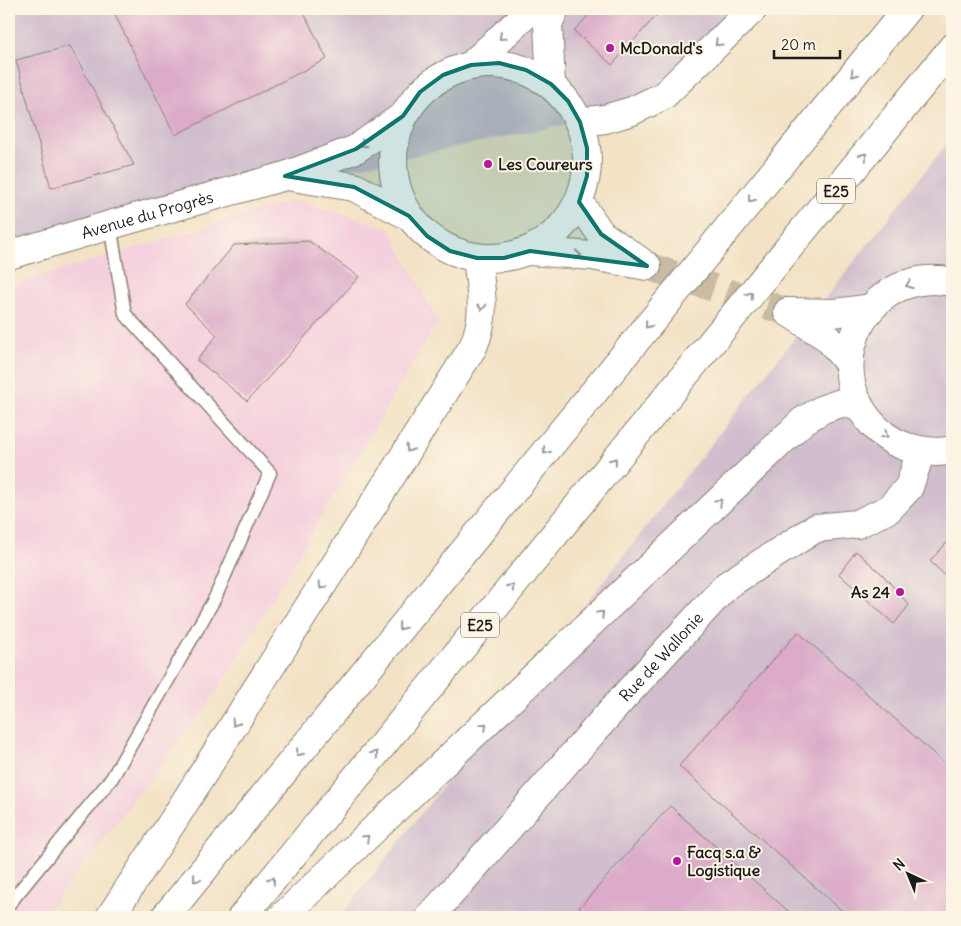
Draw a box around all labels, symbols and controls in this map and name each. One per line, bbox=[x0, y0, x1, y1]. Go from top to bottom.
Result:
scale bar bbox=[774, 28, 840, 60]
one-way arrow bbox=[498, 31, 507, 40]
text: 20 m bbox=[781, 35, 816, 54]
one-way arrow bbox=[714, 37, 723, 46]
place label: McDonald's bbox=[620, 38, 703, 58]
marker: McDonald's bbox=[604, 42, 616, 54]
one-way arrow bbox=[851, 68, 860, 77]
one-way arrow bbox=[359, 138, 369, 147]
one-way arrow bbox=[858, 153, 867, 162]
place label: Les Coureurs bbox=[498, 154, 592, 174]
marker: Les Coureurs bbox=[482, 158, 494, 170]
road number: E25 bbox=[817, 178, 855, 204]
street label: Avenue du Progrès bbox=[79, 187, 215, 243]
one-way arrow bbox=[748, 194, 757, 203]
one-way arrow bbox=[575, 249, 583, 260]
one-way arrow bbox=[905, 279, 913, 289]
one-way arrow bbox=[744, 292, 753, 301]
one-way arrow bbox=[477, 303, 488, 311]
one-way arrow bbox=[646, 319, 654, 328]
one-way arrow bbox=[879, 429, 889, 438]
one-way arrow bbox=[405, 443, 415, 452]
one-way arrow bbox=[543, 445, 551, 454]
one-way arrow bbox=[609, 458, 618, 467]
one-way arrow bbox=[713, 498, 722, 507]
one-way arrow bbox=[319, 581, 328, 590]
place label: As 24 bbox=[851, 582, 890, 602]
one-way arrow bbox=[506, 584, 514, 593]
marker: As 24 bbox=[894, 586, 906, 598]
street label: Rue de Wallonie bbox=[615, 608, 707, 706]
one-way arrow bbox=[596, 611, 605, 620]
road number: E25 bbox=[461, 612, 499, 638]
one-way arrow bbox=[399, 621, 407, 630]
one-way arrow bbox=[232, 718, 241, 727]
one-way arrow bbox=[478, 723, 487, 732]
one-way arrow bbox=[296, 747, 304, 756]
one-way arrow bbox=[370, 750, 379, 759]
one-way arrow bbox=[361, 835, 370, 844]
place label: Facq s.a & Logistique bbox=[687, 842, 762, 881]
north arrow bbox=[884, 848, 934, 898]
marker: Facq s.a & Logistique bbox=[671, 855, 683, 867]
text: N bbox=[889, 855, 909, 874]
one-way arrow bbox=[194, 873, 202, 882]
one-way arrow bbox=[267, 876, 276, 885]

